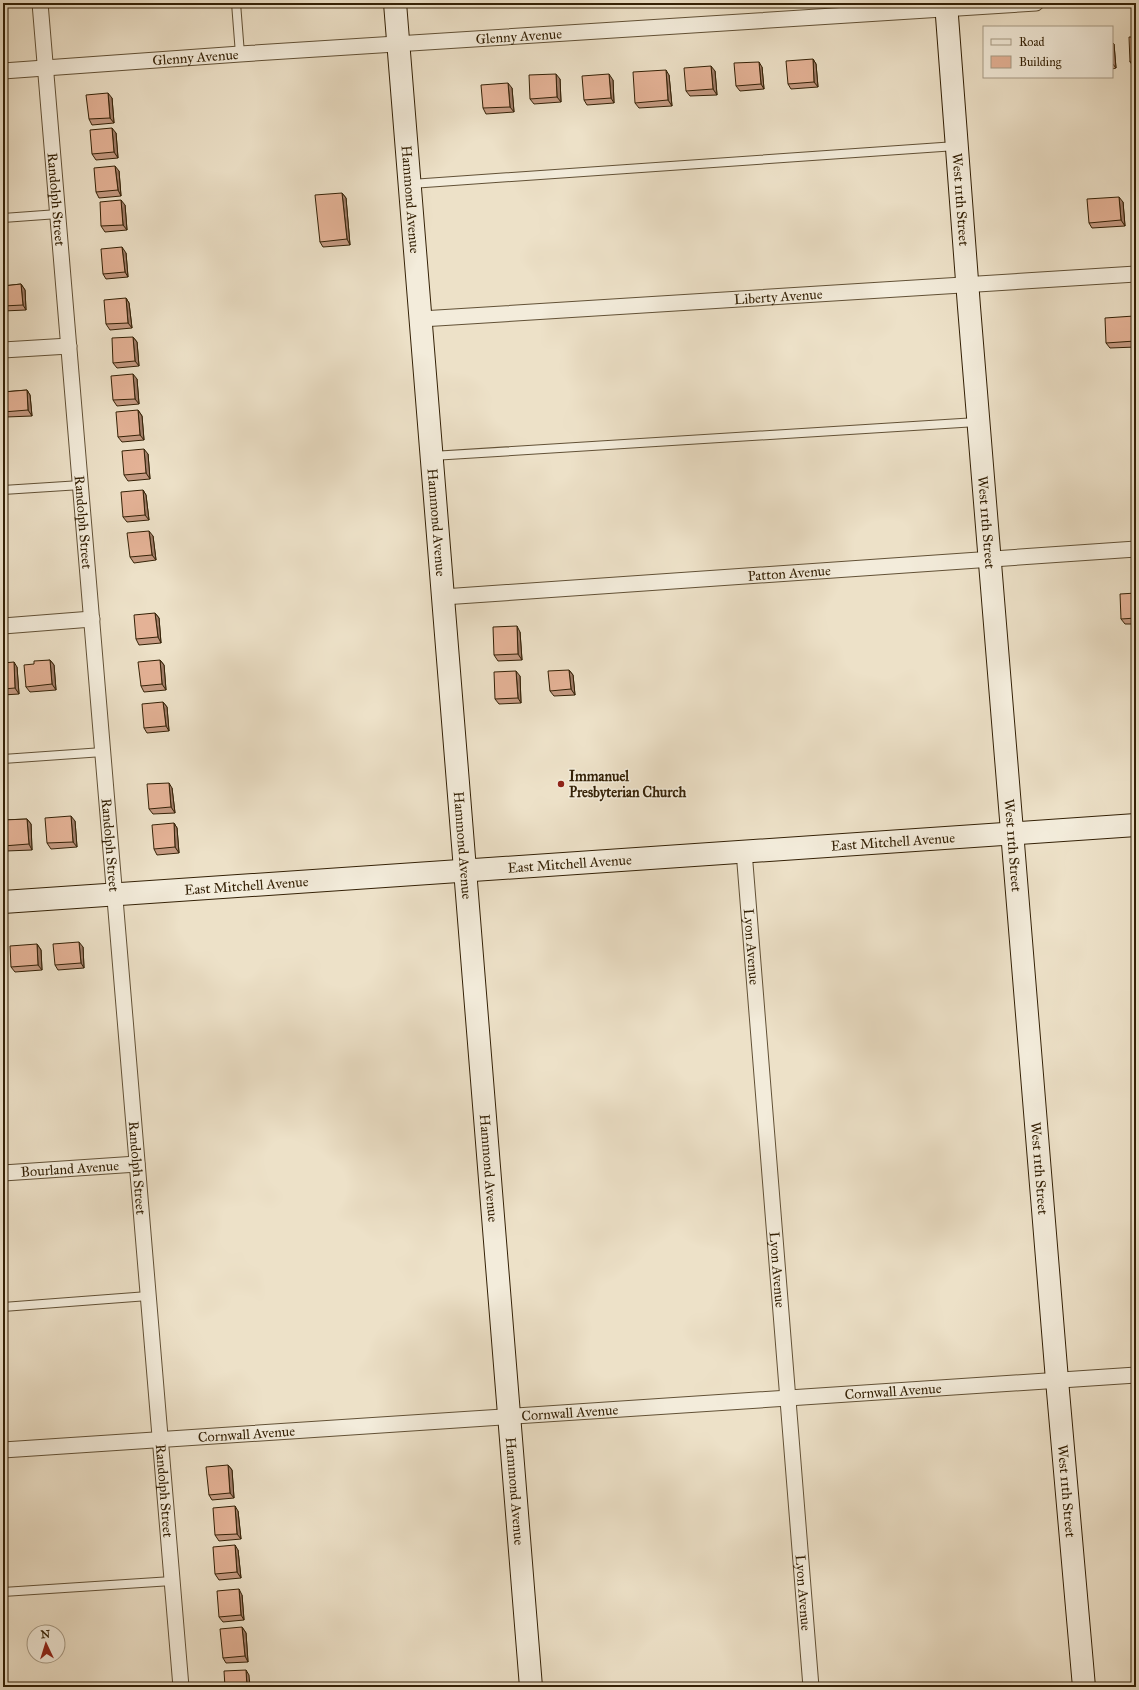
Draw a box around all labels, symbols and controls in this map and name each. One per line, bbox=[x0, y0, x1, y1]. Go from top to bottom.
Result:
street label: Glenny Avenue bbox=[475, 25, 563, 47]
legend bbox=[983, 26, 1113, 78]
text: Road bbox=[1019, 35, 1045, 49]
street label: Glenny Avenue bbox=[152, 46, 239, 69]
text: Building bbox=[1019, 55, 1062, 70]
street label: Hammond Avenue bbox=[398, 145, 424, 254]
street label: Randolph Street bbox=[44, 152, 69, 247]
street label: West 11th Street bbox=[949, 152, 973, 247]
street label: Liberty Avenue bbox=[734, 285, 823, 308]
street label: Hammond Avenue bbox=[424, 468, 450, 577]
street label: Randolph Street bbox=[71, 475, 96, 570]
street label: West 11th Street bbox=[974, 475, 999, 570]
street label: Patton Avenue bbox=[747, 562, 832, 584]
place label: Immanuel Presbyterian Church bbox=[569, 768, 686, 802]
marker: Immanuel Presbyterian Church bbox=[556, 779, 566, 789]
street label: Hammond Avenue bbox=[450, 791, 476, 900]
street label: Randolph Street bbox=[98, 798, 123, 893]
street label: West 11th Street bbox=[1001, 798, 1025, 893]
street label: East Mitchell Avenue bbox=[830, 829, 956, 854]
street label: East Mitchell Avenue bbox=[507, 851, 632, 876]
street label: East Mitchell Avenue bbox=[184, 873, 309, 898]
street label: Lyon Avenue bbox=[740, 908, 763, 986]
street label: Hammond Avenue bbox=[476, 1113, 502, 1223]
street label: Randolph Street bbox=[125, 1120, 150, 1215]
street label: West 11th Street bbox=[1027, 1121, 1052, 1215]
street label: Bourland Avenue bbox=[20, 1157, 120, 1180]
street label: Lyon Avenue bbox=[766, 1231, 789, 1309]
street label: Cornwall Avenue bbox=[844, 1379, 942, 1403]
street label: Cornwall Avenue bbox=[521, 1401, 619, 1424]
street label: Cornwall Avenue bbox=[197, 1422, 296, 1446]
street label: Hammond Avenue bbox=[502, 1436, 528, 1546]
street label: Randolph Street bbox=[152, 1443, 177, 1538]
street label: West 11th Street bbox=[1054, 1444, 1079, 1538]
street label: Lyon Avenue bbox=[792, 1554, 815, 1632]
north arrow bbox=[26, 1624, 66, 1664]
text: N bbox=[40, 1628, 51, 1641]

